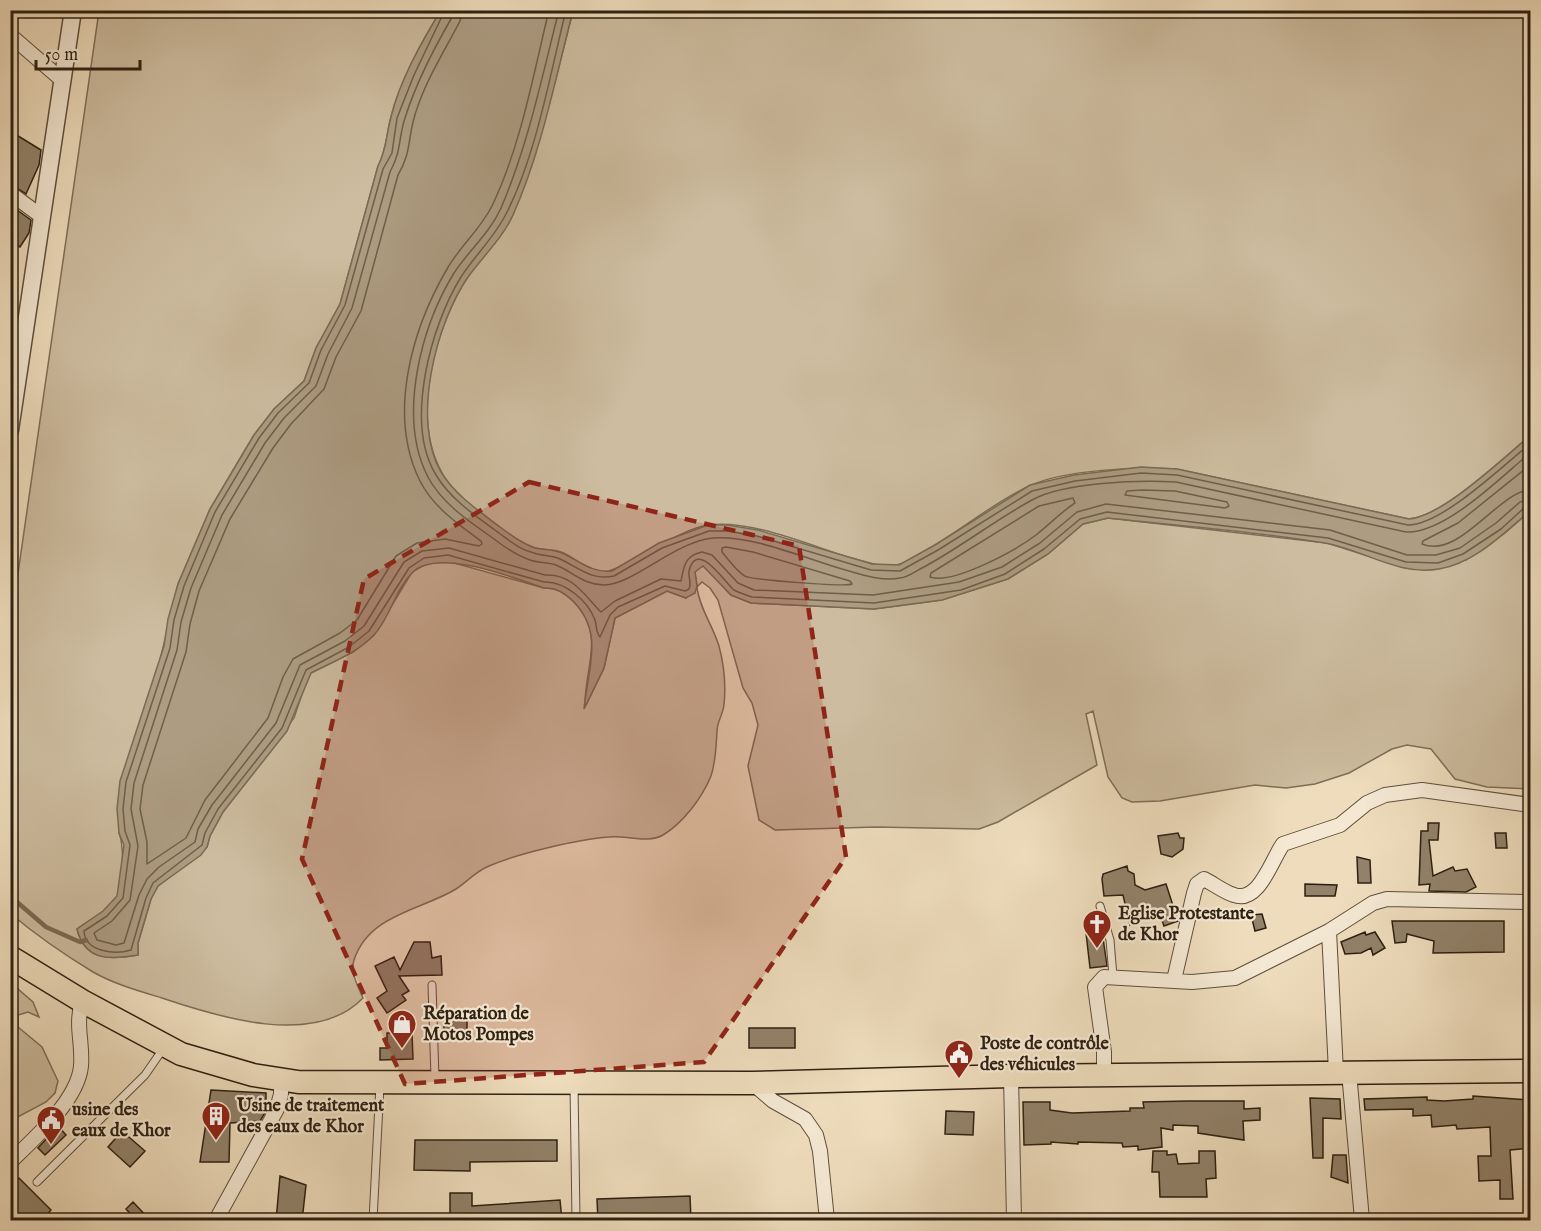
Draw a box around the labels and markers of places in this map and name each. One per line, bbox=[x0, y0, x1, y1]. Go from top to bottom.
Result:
place label: Eglise Protestante de Khor bbox=[1118, 903, 1255, 947]
church icon: Eglise Protestante de Khor bbox=[1081, 908, 1113, 950]
place label: Réparation de Motos Pompes bbox=[423, 1003, 534, 1047]
shop icon: Réparation de Motos Pompes bbox=[386, 1008, 418, 1050]
place label: Poste de contrôle des véhicules bbox=[980, 1033, 1109, 1077]
public building icon: Poste de contrôle des véhicules bbox=[943, 1038, 975, 1080]
place label: Usine de traitement des eaux de Khor bbox=[236, 1095, 385, 1139]
place label: usine des eaux de Khor bbox=[72, 1099, 171, 1143]
building icon: Usine de traitement des eaux de Khor bbox=[200, 1100, 232, 1142]
public building icon: usine des eaux de Khor bbox=[35, 1104, 67, 1146]

